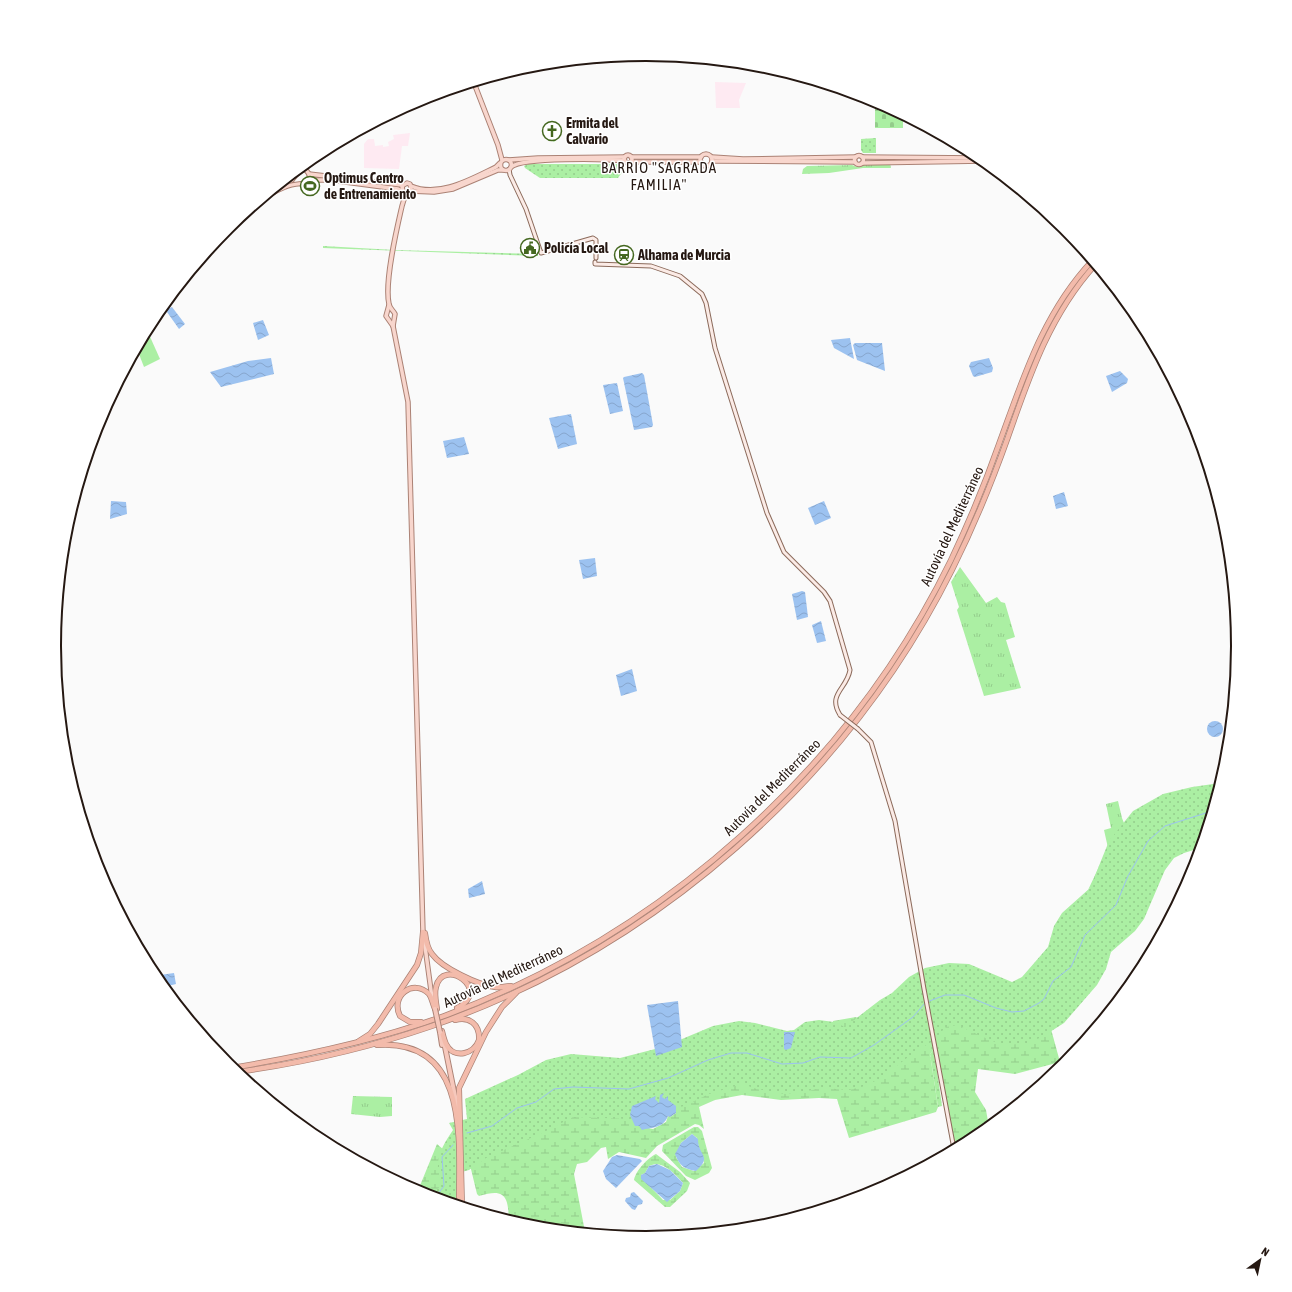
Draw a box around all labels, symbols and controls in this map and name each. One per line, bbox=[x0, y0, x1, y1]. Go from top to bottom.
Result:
place label: Ermita del Calvario bbox=[566, 115, 619, 147]
church icon: Ermita del Calvario bbox=[541, 120, 563, 142]
district label: BARRIO "SAGRADA FAMILIA" bbox=[601, 159, 717, 193]
place label: Optimus Centro de Entrenamiento bbox=[324, 170, 417, 202]
sports icon: Optimus Centro de Entrenamiento bbox=[299, 175, 321, 197]
public building icon: Policía Local bbox=[519, 237, 541, 259]
place label: Policía Local bbox=[544, 240, 609, 256]
station icon: Alhama de Murcia bbox=[613, 244, 635, 266]
place label: Alhama de Murcia bbox=[637, 247, 731, 263]
street label: Autovía del Mediterráneo bbox=[917, 464, 987, 588]
street label: Autovía del Mediterráneo bbox=[720, 735, 824, 839]
street label: Autovía del Mediterráneo bbox=[441, 941, 565, 1011]
north arrow bbox=[1240, 1240, 1280, 1280]
text: N bbox=[1259, 1245, 1271, 1258]

